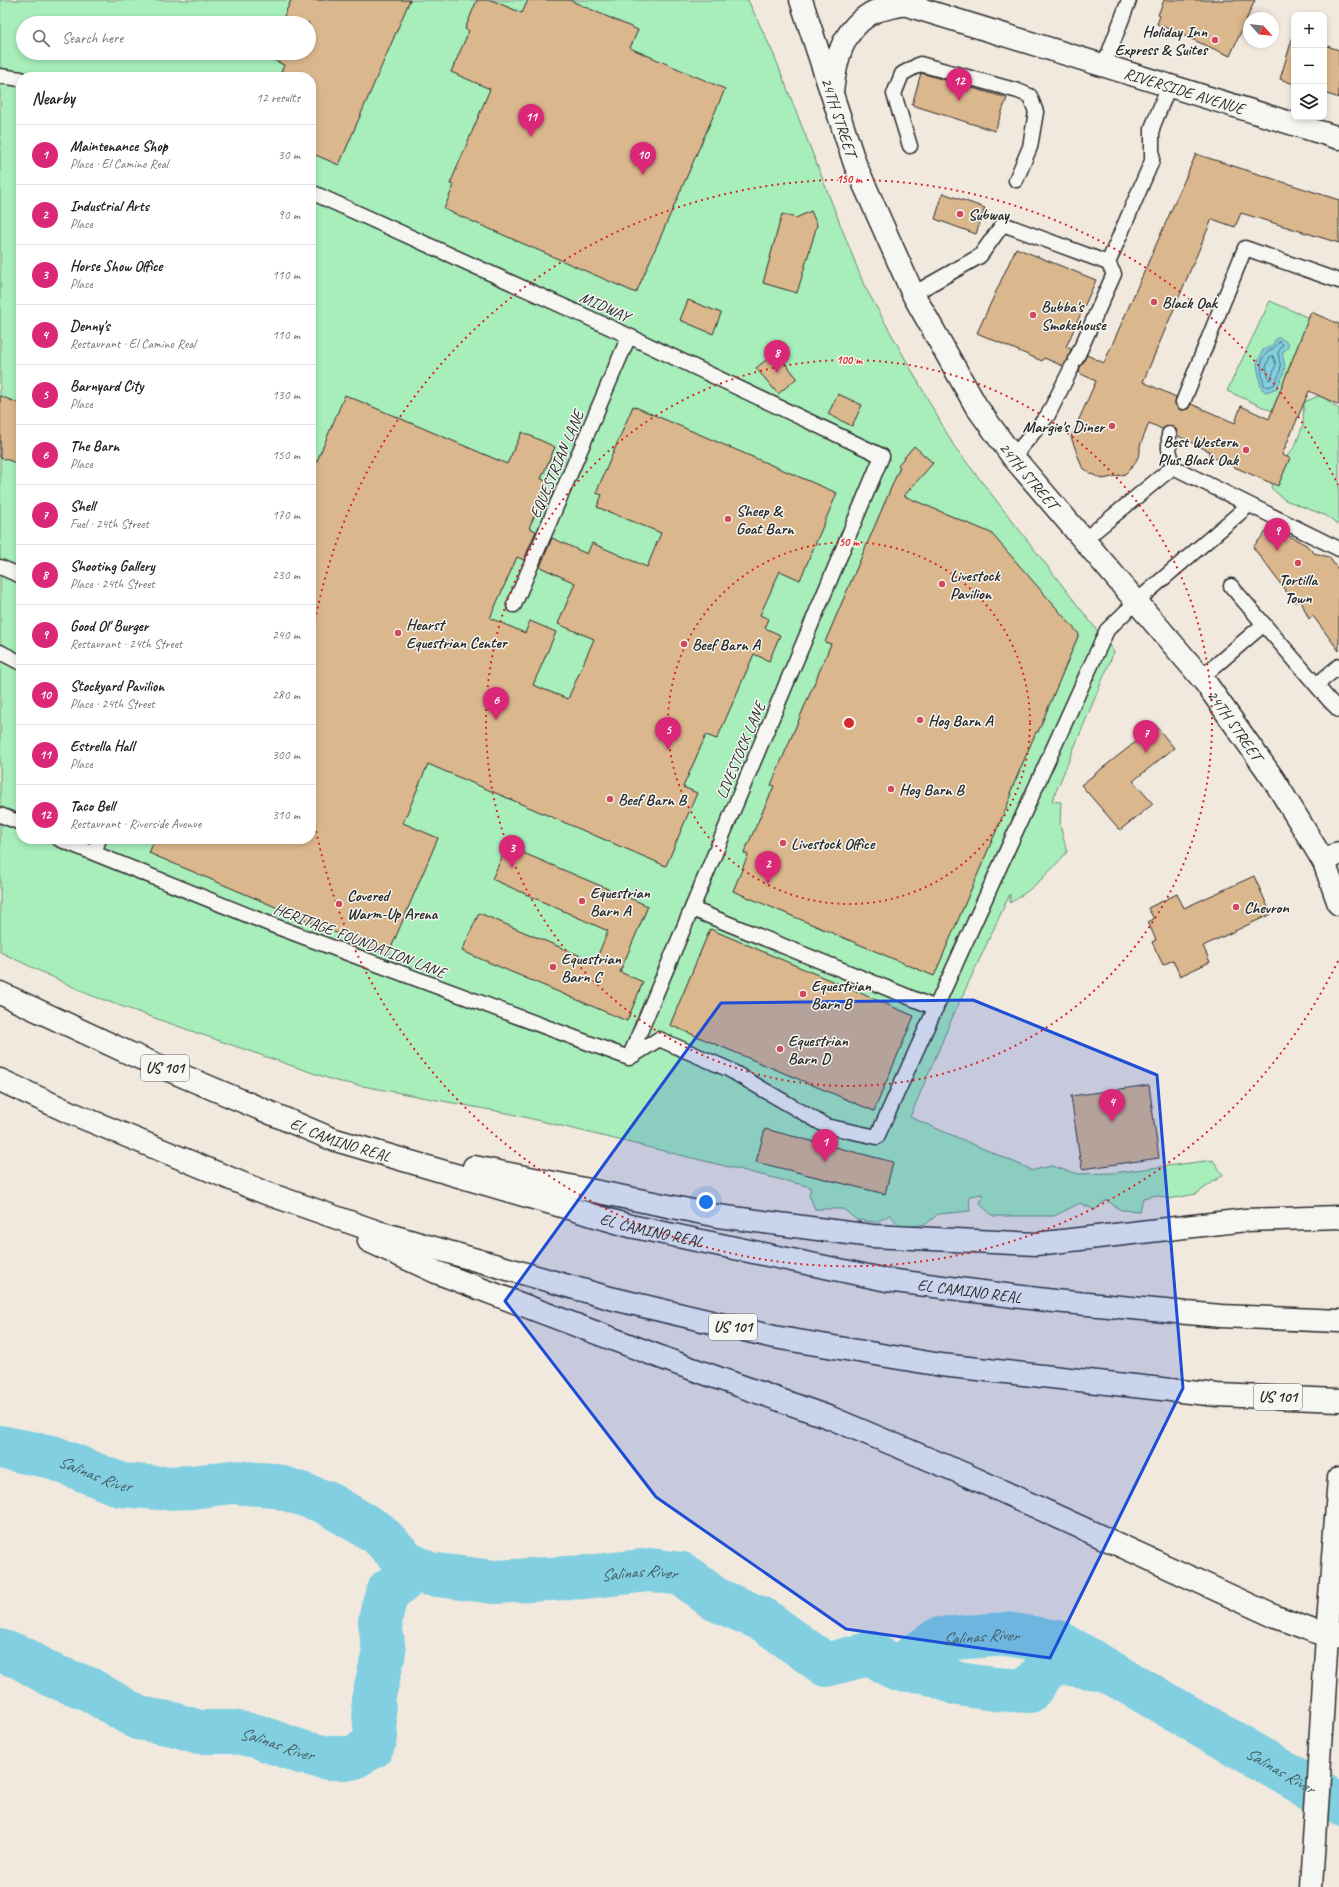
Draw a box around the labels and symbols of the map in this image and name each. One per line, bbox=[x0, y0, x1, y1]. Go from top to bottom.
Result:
north arrow bbox=[1243, 12, 1279, 48]
place label: Holiday Inn Express & Suites bbox=[1115, 22, 1209, 60]
marker: Holiday Inn Express & Suites bbox=[1210, 35, 1220, 45]
street label: RIVERSIDE AVENUE bbox=[1122, 63, 1249, 120]
pin: 12 bbox=[946, 68, 972, 101]
street label: 24TH STREET bbox=[816, 75, 862, 164]
pin: 11 bbox=[518, 104, 544, 137]
pin: 10 bbox=[630, 142, 656, 175]
text: 150 m bbox=[836, 171, 863, 187]
place label: Subway bbox=[968, 205, 1010, 225]
marker: Subway bbox=[955, 209, 965, 219]
street label: MIDWAY bbox=[577, 287, 635, 328]
place label: Black Oak bbox=[1162, 293, 1219, 313]
place label: Bubba's Smokehouse bbox=[1041, 297, 1107, 335]
marker: Black Oak bbox=[1149, 297, 1159, 307]
marker: Bubba's Smokehouse bbox=[1028, 310, 1038, 320]
pin: 8 bbox=[764, 340, 790, 373]
text: 100 m bbox=[836, 352, 863, 368]
street label: EQUESTRIAN LANE bbox=[525, 405, 590, 521]
place label: Margie's Diner bbox=[1023, 417, 1106, 437]
marker: Margie's Diner bbox=[1107, 421, 1117, 431]
place label: Best Western Plus Black Oak bbox=[1158, 432, 1240, 470]
street label: 24TH STREET bbox=[994, 438, 1065, 517]
marker: Best Western Plus Black Oak bbox=[1241, 445, 1251, 455]
place label: Sheep & Goat Barn bbox=[736, 501, 795, 539]
marker: Sheep & Goat Barn bbox=[723, 514, 733, 524]
pin: 9 bbox=[1264, 518, 1290, 551]
text: 50 m bbox=[839, 534, 860, 550]
marker: Tortilla Town bbox=[1293, 558, 1303, 568]
place label: Livestock Pavilion bbox=[950, 566, 1001, 604]
place label: Tortilla Town bbox=[1279, 570, 1318, 608]
marker: Livestock Pavilion bbox=[937, 579, 947, 589]
place label: Hearst Equestrian Center bbox=[406, 615, 509, 653]
marker: Hearst Equestrian Center bbox=[393, 628, 403, 638]
place label: Beef Barn A bbox=[692, 635, 762, 655]
marker: Beef Barn A bbox=[679, 639, 689, 649]
street label: 24TH STREET bbox=[1203, 686, 1269, 769]
pin: 6 bbox=[483, 687, 509, 720]
street label: LIVESTOCK LANE bbox=[712, 697, 771, 802]
place label: Hog Barn A bbox=[928, 711, 995, 731]
marker: Hog Barn A bbox=[915, 715, 925, 725]
centre of rings bbox=[842, 716, 856, 730]
pin: 5 bbox=[655, 717, 681, 750]
pin: 7 bbox=[1133, 720, 1159, 753]
place label: Hog Barn B bbox=[899, 780, 966, 800]
marker: Hog Barn B bbox=[886, 784, 896, 794]
place label: Beef Barn B bbox=[618, 790, 688, 810]
marker: Beef Barn B bbox=[605, 794, 615, 804]
place label: Livestock Office bbox=[791, 834, 876, 854]
pin: 3 bbox=[499, 835, 525, 868]
marker: Livestock Office bbox=[778, 838, 788, 848]
pin: 2 bbox=[755, 851, 781, 884]
place label: Equestrian Barn A bbox=[590, 883, 651, 921]
place label: Covered Warm-Up Arena bbox=[347, 886, 439, 924]
marker: Equestrian Barn A bbox=[577, 896, 587, 906]
place label: Chevron bbox=[1244, 898, 1289, 918]
street label: HERITAGE FOUNDATION LANE bbox=[271, 899, 451, 984]
marker: Covered Warm-Up Arena bbox=[334, 899, 344, 909]
marker: Chevron bbox=[1231, 902, 1241, 912]
place label: Equestrian Barn C bbox=[561, 949, 622, 987]
marker: Equestrian Barn C bbox=[548, 962, 558, 972]
place label: Equestrian Barn B bbox=[811, 976, 872, 1014]
marker: Equestrian Barn B bbox=[798, 989, 808, 999]
place label: Equestrian Barn D bbox=[788, 1031, 849, 1069]
marker: Equestrian Barn D bbox=[775, 1044, 785, 1054]
road number: US 101 bbox=[141, 1055, 189, 1081]
pin: 4 bbox=[1099, 1089, 1125, 1122]
street label: EL CAMINO REAL bbox=[287, 1114, 393, 1167]
pin: 1 bbox=[812, 1129, 838, 1162]
your location bbox=[696, 1192, 716, 1212]
street label: EL CAMINO REAL bbox=[598, 1209, 705, 1252]
street label: EL CAMINO REAL bbox=[916, 1275, 1023, 1308]
road number: US 101 bbox=[709, 1314, 757, 1340]
road number: US 101 bbox=[1254, 1384, 1302, 1410]
water label: Salinas River bbox=[55, 1451, 134, 1497]
water label: Salinas River bbox=[600, 1560, 680, 1586]
water label: Salinas River bbox=[942, 1624, 1022, 1650]
water label: Salinas River bbox=[238, 1723, 318, 1766]
water label: Salinas River bbox=[1242, 1742, 1321, 1800]

